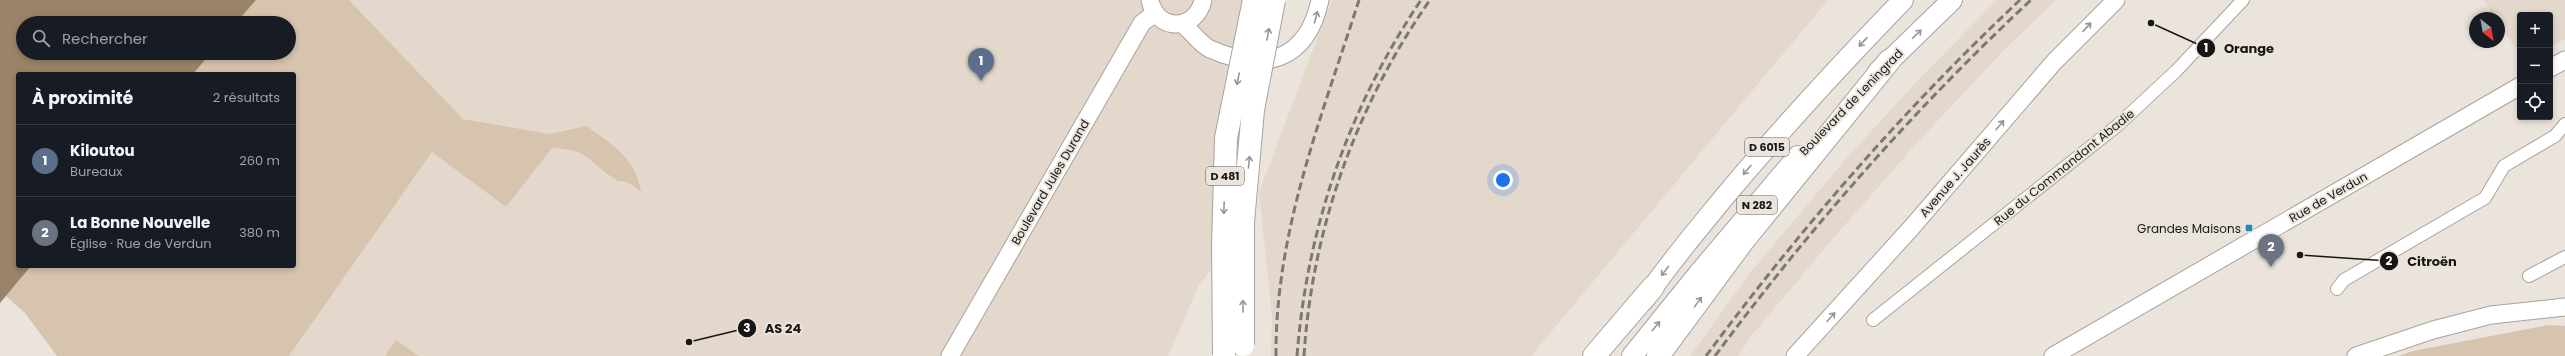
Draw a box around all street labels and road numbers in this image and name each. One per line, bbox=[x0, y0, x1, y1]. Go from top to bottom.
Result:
street label: Boulevard de Leningrad bbox=[1795, 45, 1907, 159]
street label: Rue du Commandant Abadie bbox=[1990, 105, 2138, 229]
street label: Boulevard Jules Durand bbox=[1007, 116, 1093, 248]
street label: Avenue J. Jaurès bbox=[1916, 133, 1994, 221]
road number: D 6015 bbox=[1745, 138, 1789, 156]
road number: D 481 bbox=[1206, 167, 1244, 185]
street label: Rue de Verdun bbox=[2286, 168, 2370, 226]
road number: N 282 bbox=[1737, 196, 1777, 214]

